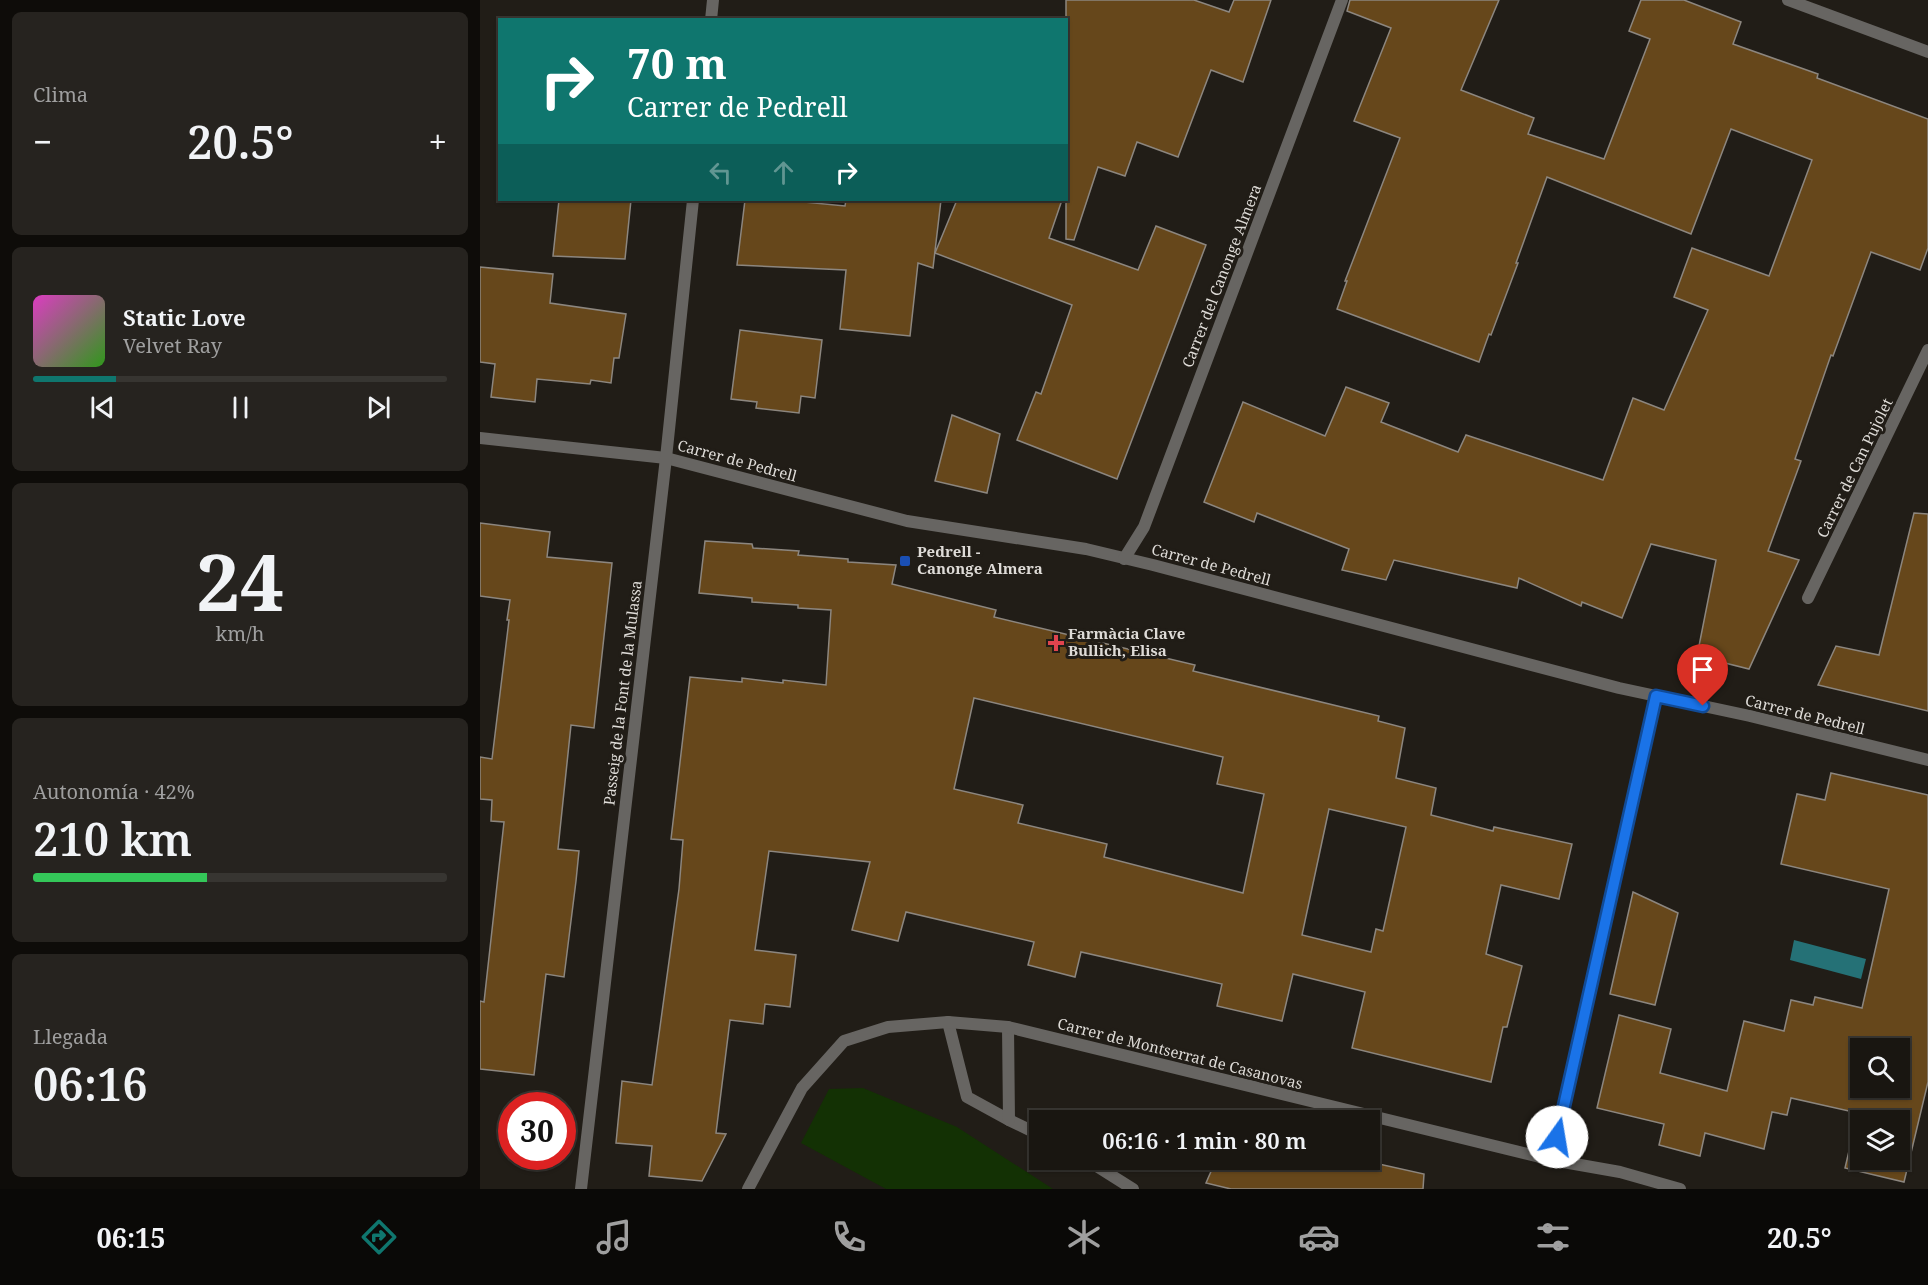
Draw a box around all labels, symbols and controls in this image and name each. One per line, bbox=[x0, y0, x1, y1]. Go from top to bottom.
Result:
text: 70 m bbox=[627, 34, 727, 91]
icon: right bbox=[528, 42, 606, 120]
text: Clima bbox=[33, 81, 88, 108]
text: Carrer de Pedrell bbox=[627, 88, 848, 125]
text: 20.5° bbox=[187, 111, 294, 172]
text: − bbox=[33, 119, 52, 164]
text: + bbox=[429, 119, 447, 164]
icon: left bbox=[704, 156, 737, 189]
icon: ahead bbox=[767, 156, 800, 189]
icon: right bbox=[830, 156, 863, 189]
street label: Carrer del Canonge Almera bbox=[1177, 181, 1265, 370]
text: Static Love bbox=[123, 302, 246, 332]
text: Velvet Ray bbox=[123, 332, 222, 359]
icon: previous bbox=[86, 391, 119, 424]
icon: pause bbox=[224, 391, 257, 424]
icon: next bbox=[362, 391, 395, 424]
street label: Carrer de Can Pujolet bbox=[1812, 394, 1897, 541]
street label: Carrer de Pedrell bbox=[675, 435, 799, 486]
text: 24 bbox=[196, 528, 284, 634]
street label: Carrer de Pedrell bbox=[1149, 539, 1273, 590]
place label: Pedrell - Canonge Almera bbox=[917, 541, 1043, 578]
marker: Pedrell - Canonge Almera bbox=[898, 554, 912, 568]
street label: Passeig de la Font de la Mulassa bbox=[598, 579, 646, 807]
text: km/h bbox=[215, 620, 265, 647]
place label: Farmàcia Clave Bullich, Elisa bbox=[1068, 623, 1185, 660]
marker: Farmàcia Clave Bullich, Elisa bbox=[1049, 636, 1063, 650]
pin bbox=[1677, 644, 1728, 706]
icon: arrive bbox=[1686, 653, 1719, 686]
street label: Carrer de Pedrell bbox=[1743, 689, 1867, 739]
text: Autonomía · 42% bbox=[33, 778, 195, 805]
text: 210 km bbox=[33, 808, 192, 869]
street label: Carrer de Montserrat de Casanovas bbox=[1056, 1013, 1305, 1093]
text: Llegada bbox=[33, 1023, 108, 1050]
map controls bbox=[1850, 1038, 1910, 1170]
button: search bbox=[1850, 1038, 1910, 1098]
text: 06:16 bbox=[33, 1053, 148, 1114]
speed limit sign: 30 bbox=[498, 1092, 576, 1170]
position arrow bbox=[1525, 1105, 1589, 1169]
button: layers bbox=[1850, 1110, 1910, 1170]
text: 06:16 · 1 min · 80 m bbox=[1102, 1125, 1307, 1155]
icon: directions bbox=[358, 1216, 400, 1258]
icon: music bbox=[593, 1216, 635, 1258]
icon: phone bbox=[828, 1216, 870, 1258]
icon: climate bbox=[1063, 1216, 1105, 1258]
icon: car bbox=[1298, 1216, 1340, 1258]
icon: filters bbox=[1532, 1216, 1574, 1258]
text: 06:15 bbox=[96, 1219, 166, 1256]
text: 20.5° bbox=[1767, 1219, 1832, 1256]

